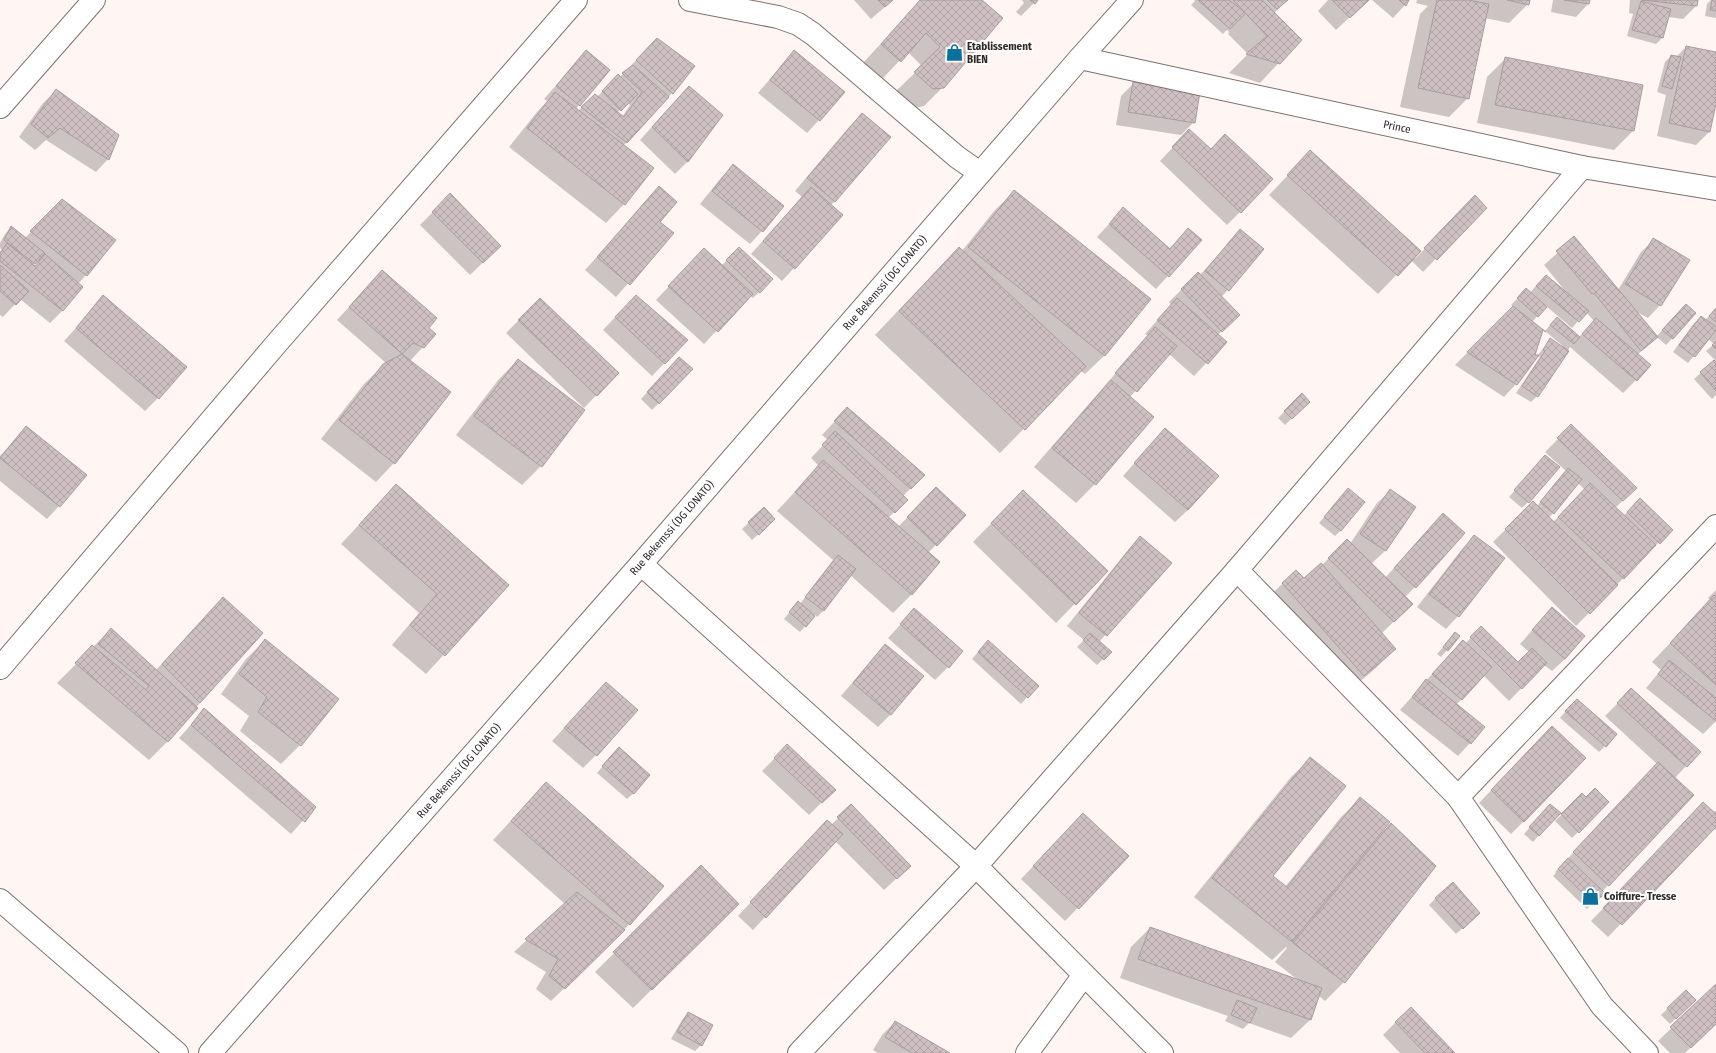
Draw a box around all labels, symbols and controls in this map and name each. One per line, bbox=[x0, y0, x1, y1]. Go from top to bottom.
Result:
place label: Etablissement BIEN bbox=[967, 40, 1032, 66]
shop icon: Etablissement BIEN bbox=[944, 42, 964, 62]
street label: Prince bbox=[1382, 118, 1412, 136]
street label: Rue Bekemssi (DG LONATO) bbox=[840, 233, 930, 333]
street label: Rue Bekemssi (DG LONATO) bbox=[627, 478, 717, 578]
street label: Rue Bekemssi (DG LONATO) bbox=[414, 721, 504, 821]
shop icon: Coiffure- Tresse bbox=[1581, 886, 1601, 906]
place label: Coiffure- Tresse bbox=[1604, 890, 1677, 903]

